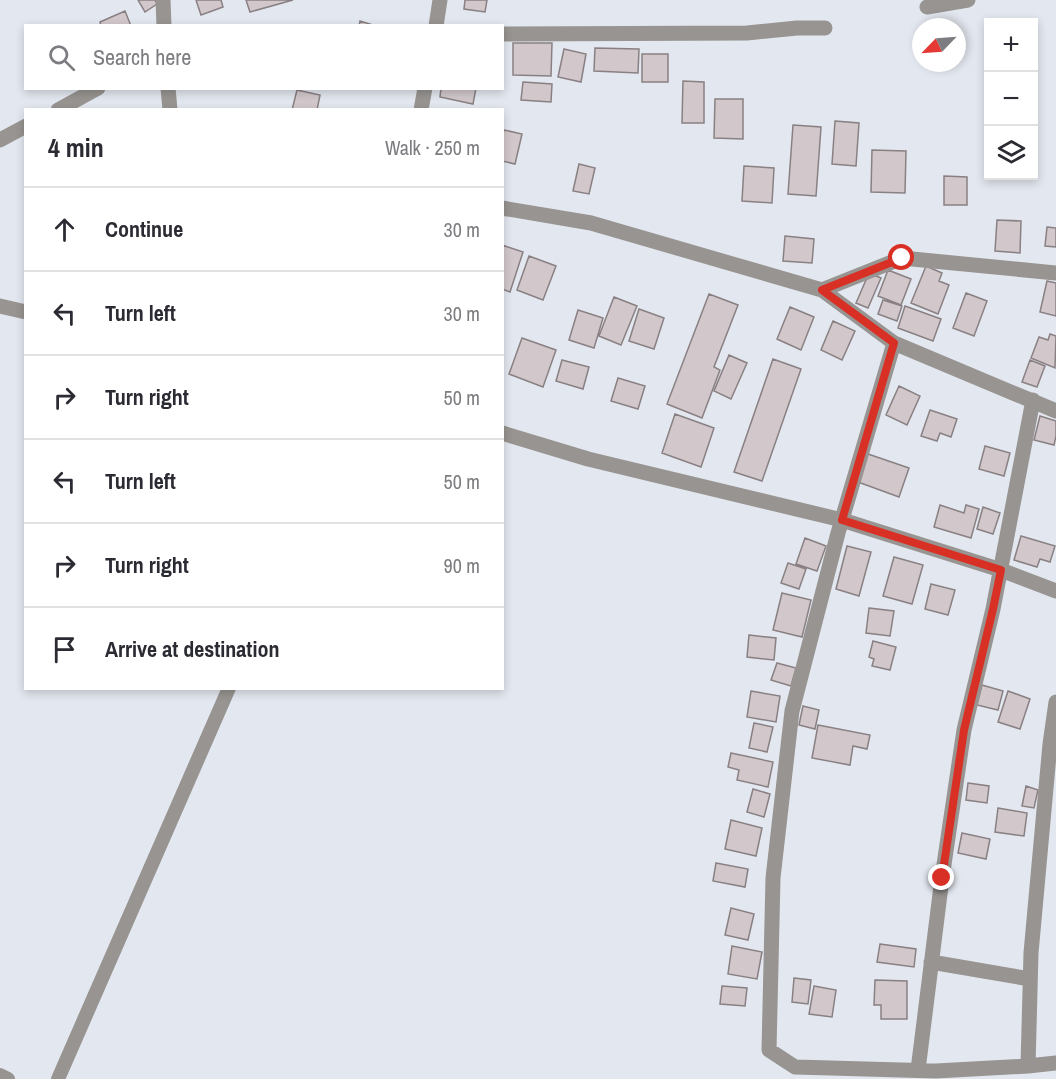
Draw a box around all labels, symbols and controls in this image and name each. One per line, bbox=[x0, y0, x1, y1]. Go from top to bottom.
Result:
north arrow bbox=[912, 18, 966, 72]
map controls bbox=[984, 18, 1038, 180]
button: + bbox=[984, 18, 1038, 72]
search box bbox=[24, 24, 504, 90]
icon: search bbox=[45, 41, 78, 74]
text: Search here bbox=[93, 42, 191, 72]
button: − bbox=[984, 72, 1038, 126]
button: layers bbox=[984, 126, 1038, 180]
text: 4 min bbox=[48, 130, 104, 165]
text: Walk · 250 m bbox=[385, 134, 480, 161]
icon: ahead bbox=[48, 213, 81, 246]
text: Continue bbox=[105, 214, 183, 244]
text: 30 m bbox=[444, 216, 480, 243]
route start bbox=[888, 244, 914, 270]
icon: left bbox=[48, 297, 81, 330]
text: Turn left bbox=[105, 298, 176, 328]
text: 30 m bbox=[444, 300, 480, 327]
icon: right bbox=[48, 381, 81, 414]
text: Turn right bbox=[105, 382, 189, 412]
text: 50 m bbox=[444, 384, 480, 411]
icon: left bbox=[48, 465, 81, 498]
text: Turn left bbox=[105, 466, 176, 496]
text: 50 m bbox=[444, 468, 480, 495]
icon: right bbox=[48, 549, 81, 582]
text: Turn right bbox=[105, 550, 189, 580]
text: 90 m bbox=[444, 552, 480, 579]
icon: arrive bbox=[48, 633, 81, 666]
text: Arrive at destination bbox=[105, 634, 279, 664]
route end bbox=[928, 864, 954, 890]

